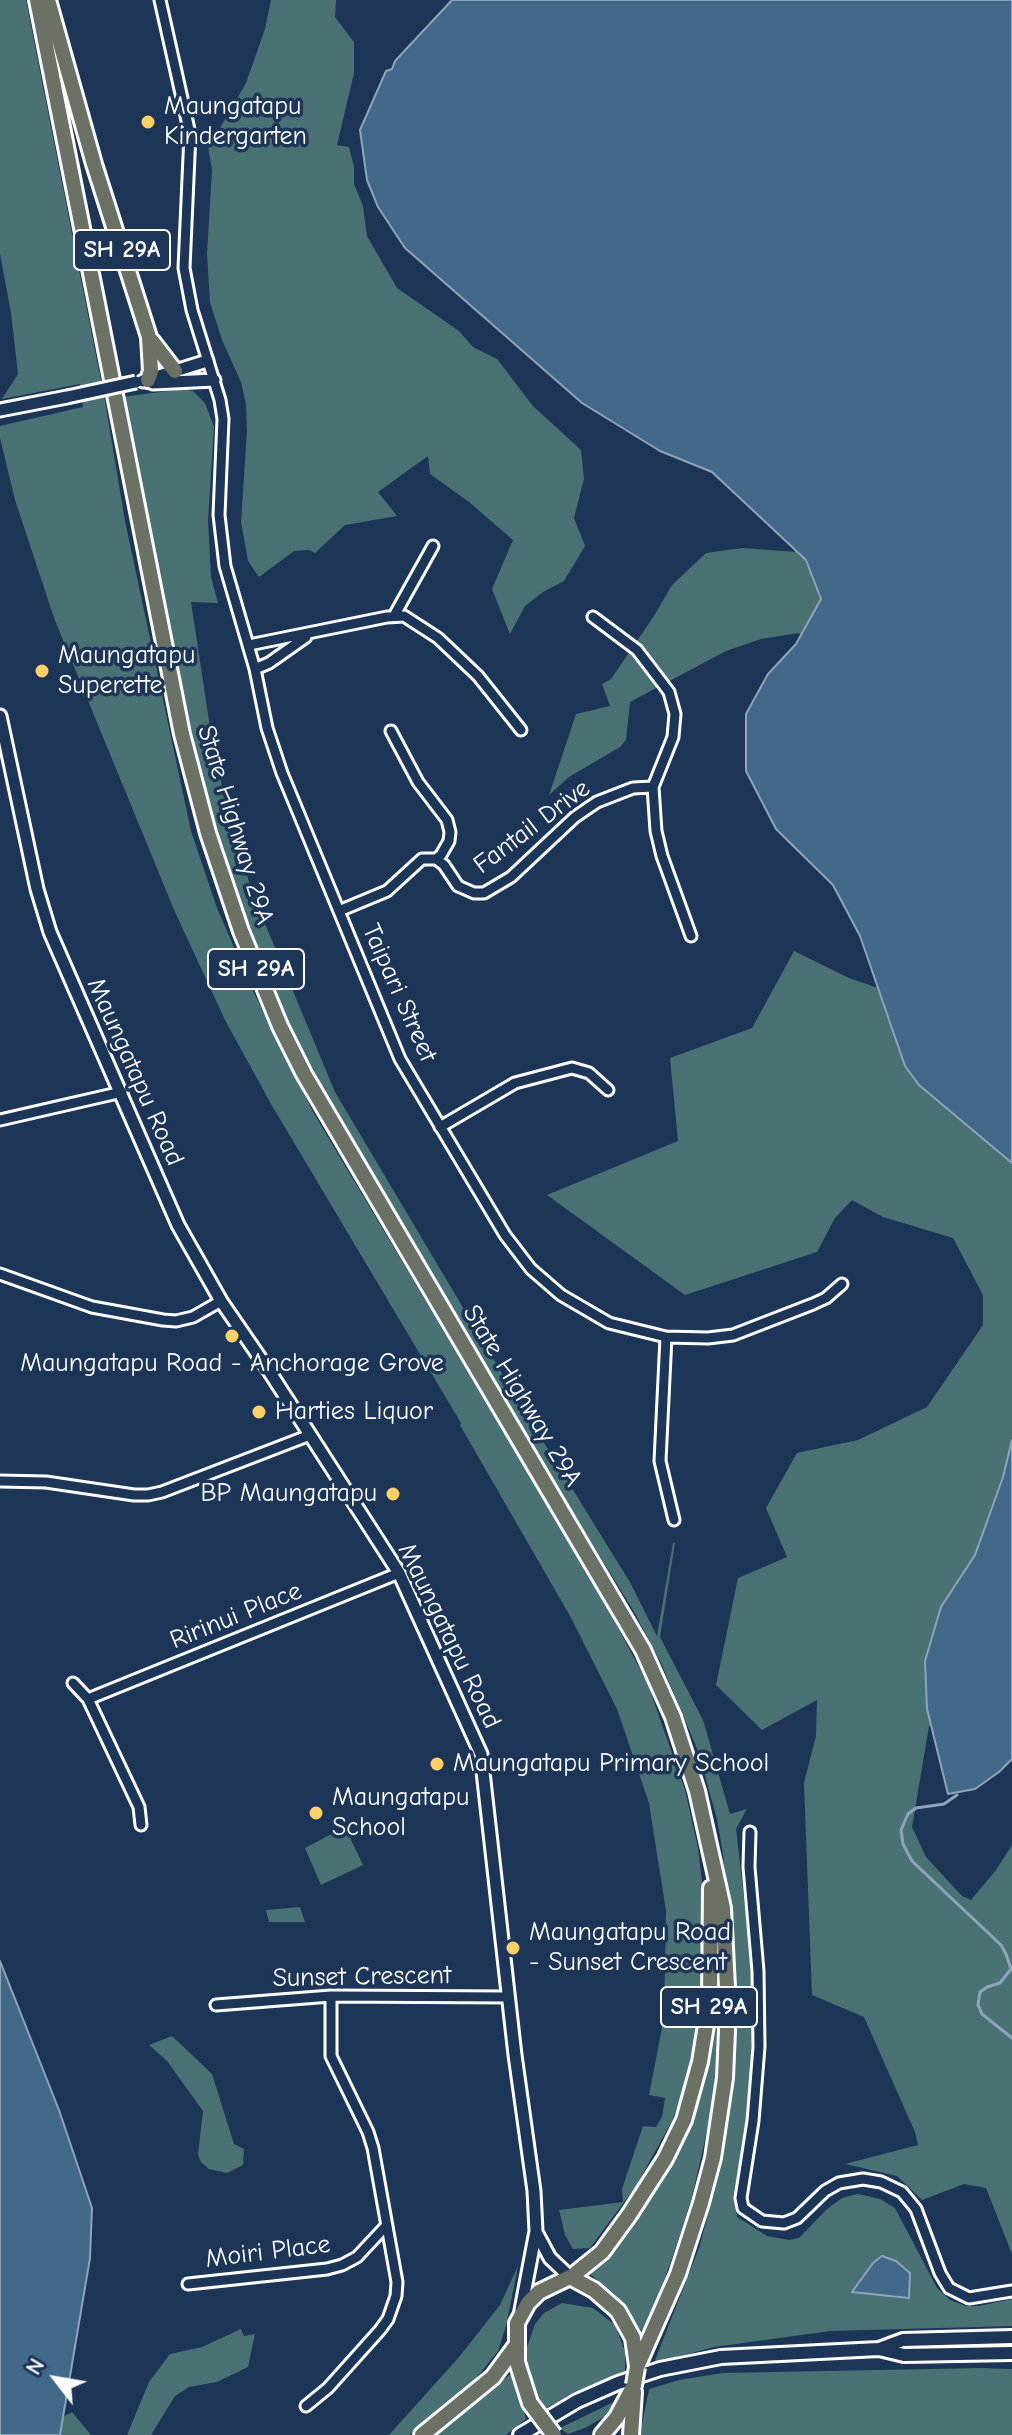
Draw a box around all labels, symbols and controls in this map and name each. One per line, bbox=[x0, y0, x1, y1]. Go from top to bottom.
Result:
place label: Maungatapu Kindergarten bbox=[164, 91, 307, 152]
marker: Maungatapu Kindergarten bbox=[139, 113, 157, 131]
road number: SH 29A bbox=[74, 230, 170, 270]
place label: Maungatapu Superette bbox=[58, 640, 195, 702]
marker: Maungatapu Superette bbox=[33, 662, 51, 680]
street label: State Highway 29A bbox=[190, 722, 280, 928]
street label: Fantail Drive bbox=[468, 773, 596, 881]
street label: Taipari Street bbox=[355, 919, 443, 1067]
road number: SH 29A bbox=[208, 949, 304, 989]
street label: Maungatapu Road bbox=[80, 973, 190, 1171]
street label: State Highway 29A bbox=[455, 1299, 589, 1493]
marker: Maungatapu Road - Anchorage Grove bbox=[223, 1327, 241, 1345]
place label: Maungatapu Road - Anchorage Grove bbox=[20, 1348, 444, 1380]
place label: Harties Liquor bbox=[275, 1396, 433, 1428]
marker: Harties Liquor bbox=[250, 1403, 268, 1421]
place label: BP Maungatapu bbox=[200, 1478, 377, 1510]
marker: BP Maungatapu bbox=[384, 1485, 402, 1503]
street label: Maungatapu Road bbox=[391, 1538, 507, 1734]
street label: Ririnui Place bbox=[166, 1575, 306, 1657]
place label: Maungatapu Primary School bbox=[453, 1748, 769, 1780]
marker: Maungatapu Primary School bbox=[428, 1755, 446, 1773]
place label: Maungatapu School bbox=[332, 1782, 469, 1844]
marker: Maungatapu School bbox=[307, 1804, 325, 1822]
place label: Maungatapu Road - Sunset Crescent bbox=[529, 1917, 731, 1978]
marker: Maungatapu Road - Sunset Crescent bbox=[504, 1939, 522, 1957]
street label: Sunset Crescent bbox=[272, 1960, 452, 1994]
road number: SH 29A bbox=[661, 1987, 757, 2027]
street label: Moiri Place bbox=[204, 2229, 332, 2275]
north arrow bbox=[16, 2339, 96, 2419]
text: N bbox=[21, 2354, 50, 2379]

